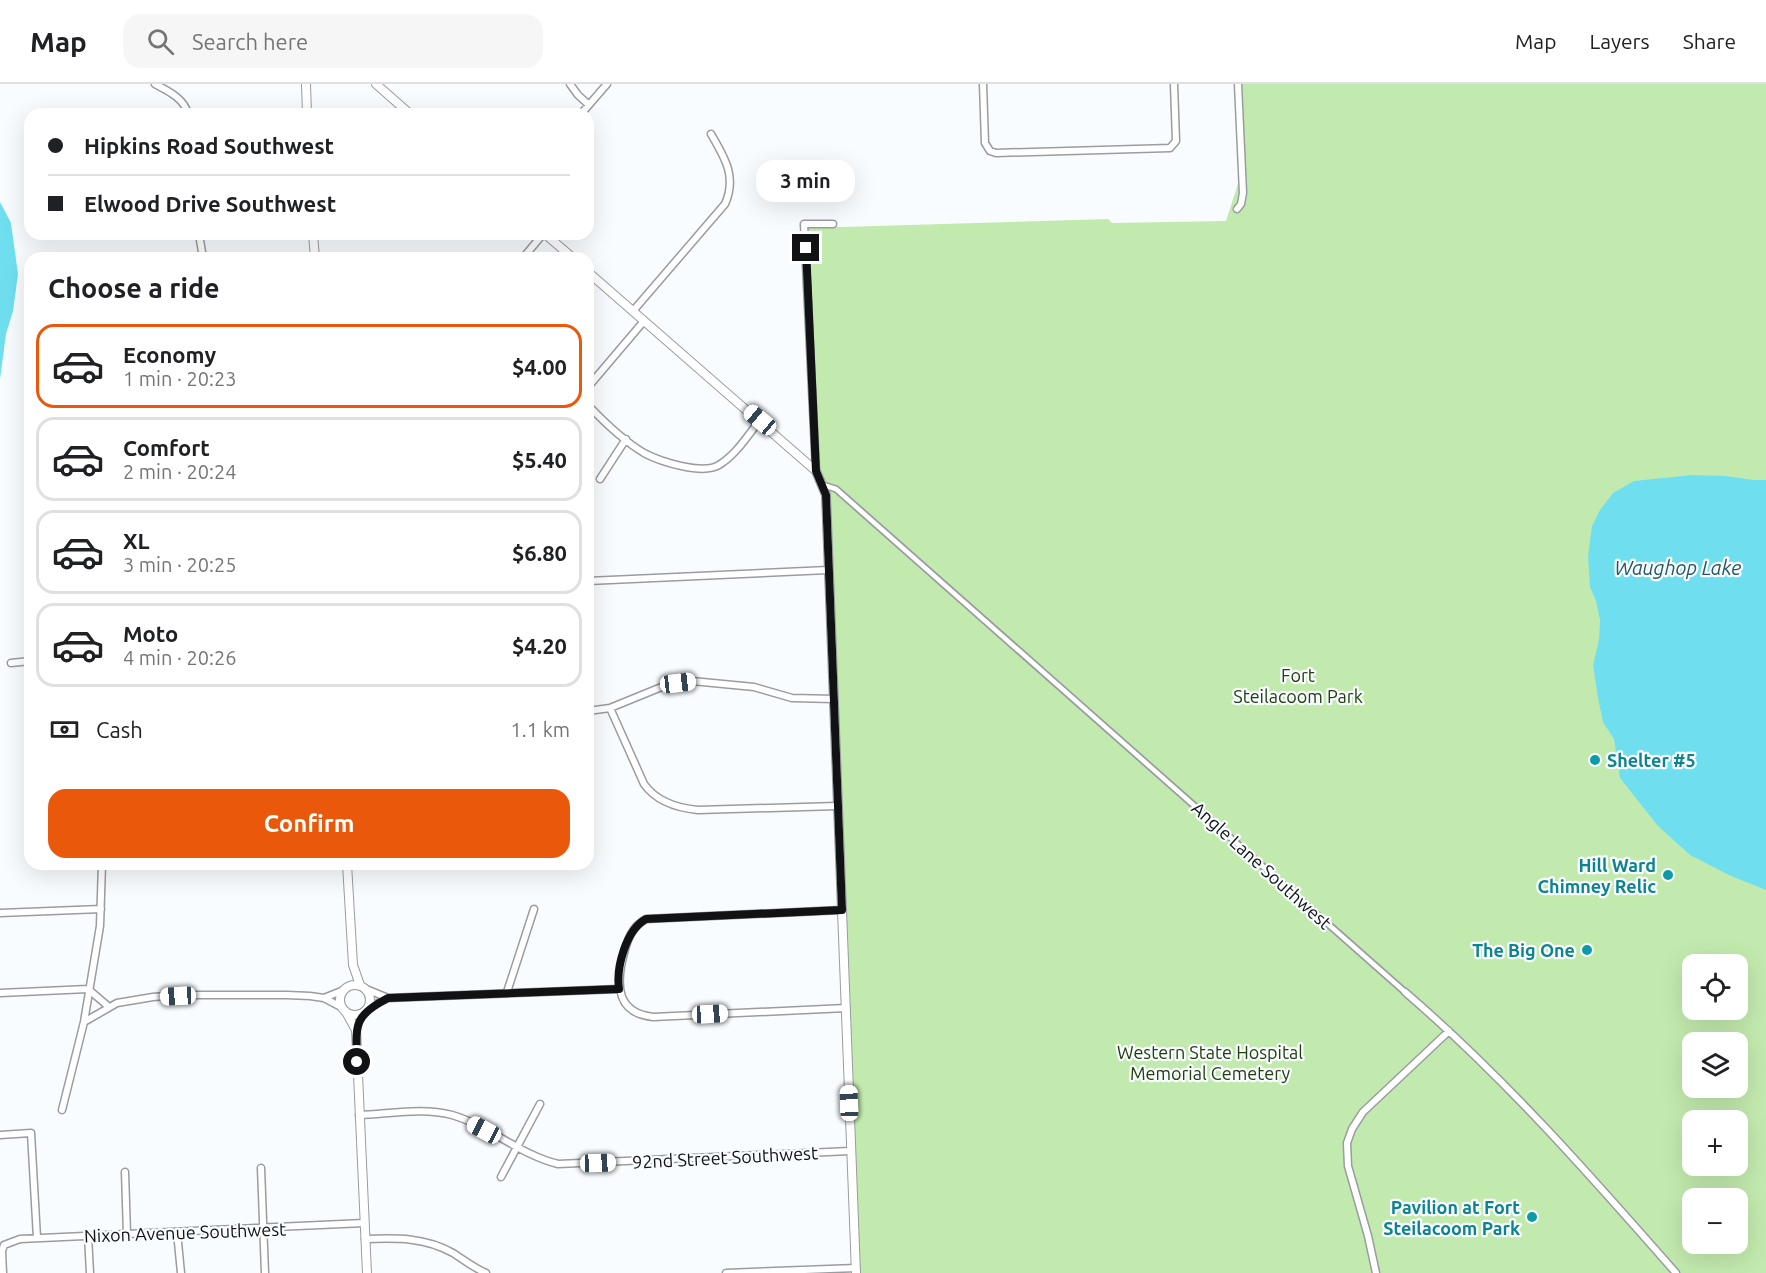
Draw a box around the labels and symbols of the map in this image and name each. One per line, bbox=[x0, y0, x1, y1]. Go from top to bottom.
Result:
callout: 3 min bbox=[756, 161, 856, 203]
route end bbox=[792, 234, 819, 261]
car bbox=[740, 402, 780, 438]
water label: Waughop Lake bbox=[1615, 556, 1741, 579]
park label: Fort Steilacoom Park bbox=[1233, 665, 1363, 706]
car bbox=[659, 672, 697, 694]
place label: Shelter #5 bbox=[1607, 750, 1696, 770]
marker: Shelter #5 bbox=[1588, 753, 1602, 767]
street label: Angle Lane Southwest bbox=[1188, 797, 1336, 933]
place label: Hill Ward Chimney Relic bbox=[1538, 855, 1656, 896]
marker: Hill Ward Chimney Relic bbox=[1661, 868, 1675, 882]
place label: The Big One bbox=[1472, 940, 1575, 960]
marker: The Big One bbox=[1580, 943, 1594, 957]
car bbox=[160, 986, 196, 1006]
car bbox=[692, 1004, 728, 1024]
park label: Western State Hospital Memorial Cemetery bbox=[1117, 1042, 1303, 1083]
route start bbox=[343, 1048, 370, 1075]
car bbox=[839, 1085, 859, 1121]
car bbox=[464, 1114, 504, 1146]
street label: 92nd Street Southwest bbox=[632, 1142, 818, 1172]
car bbox=[580, 1153, 616, 1173]
place label: Pavilion at Fort Steilacoom Park bbox=[1383, 1197, 1520, 1238]
marker: Pavilion at Fort Steilacoom Park bbox=[1525, 1210, 1539, 1224]
street label: Nixon Avenue Southwest bbox=[84, 1218, 286, 1246]

